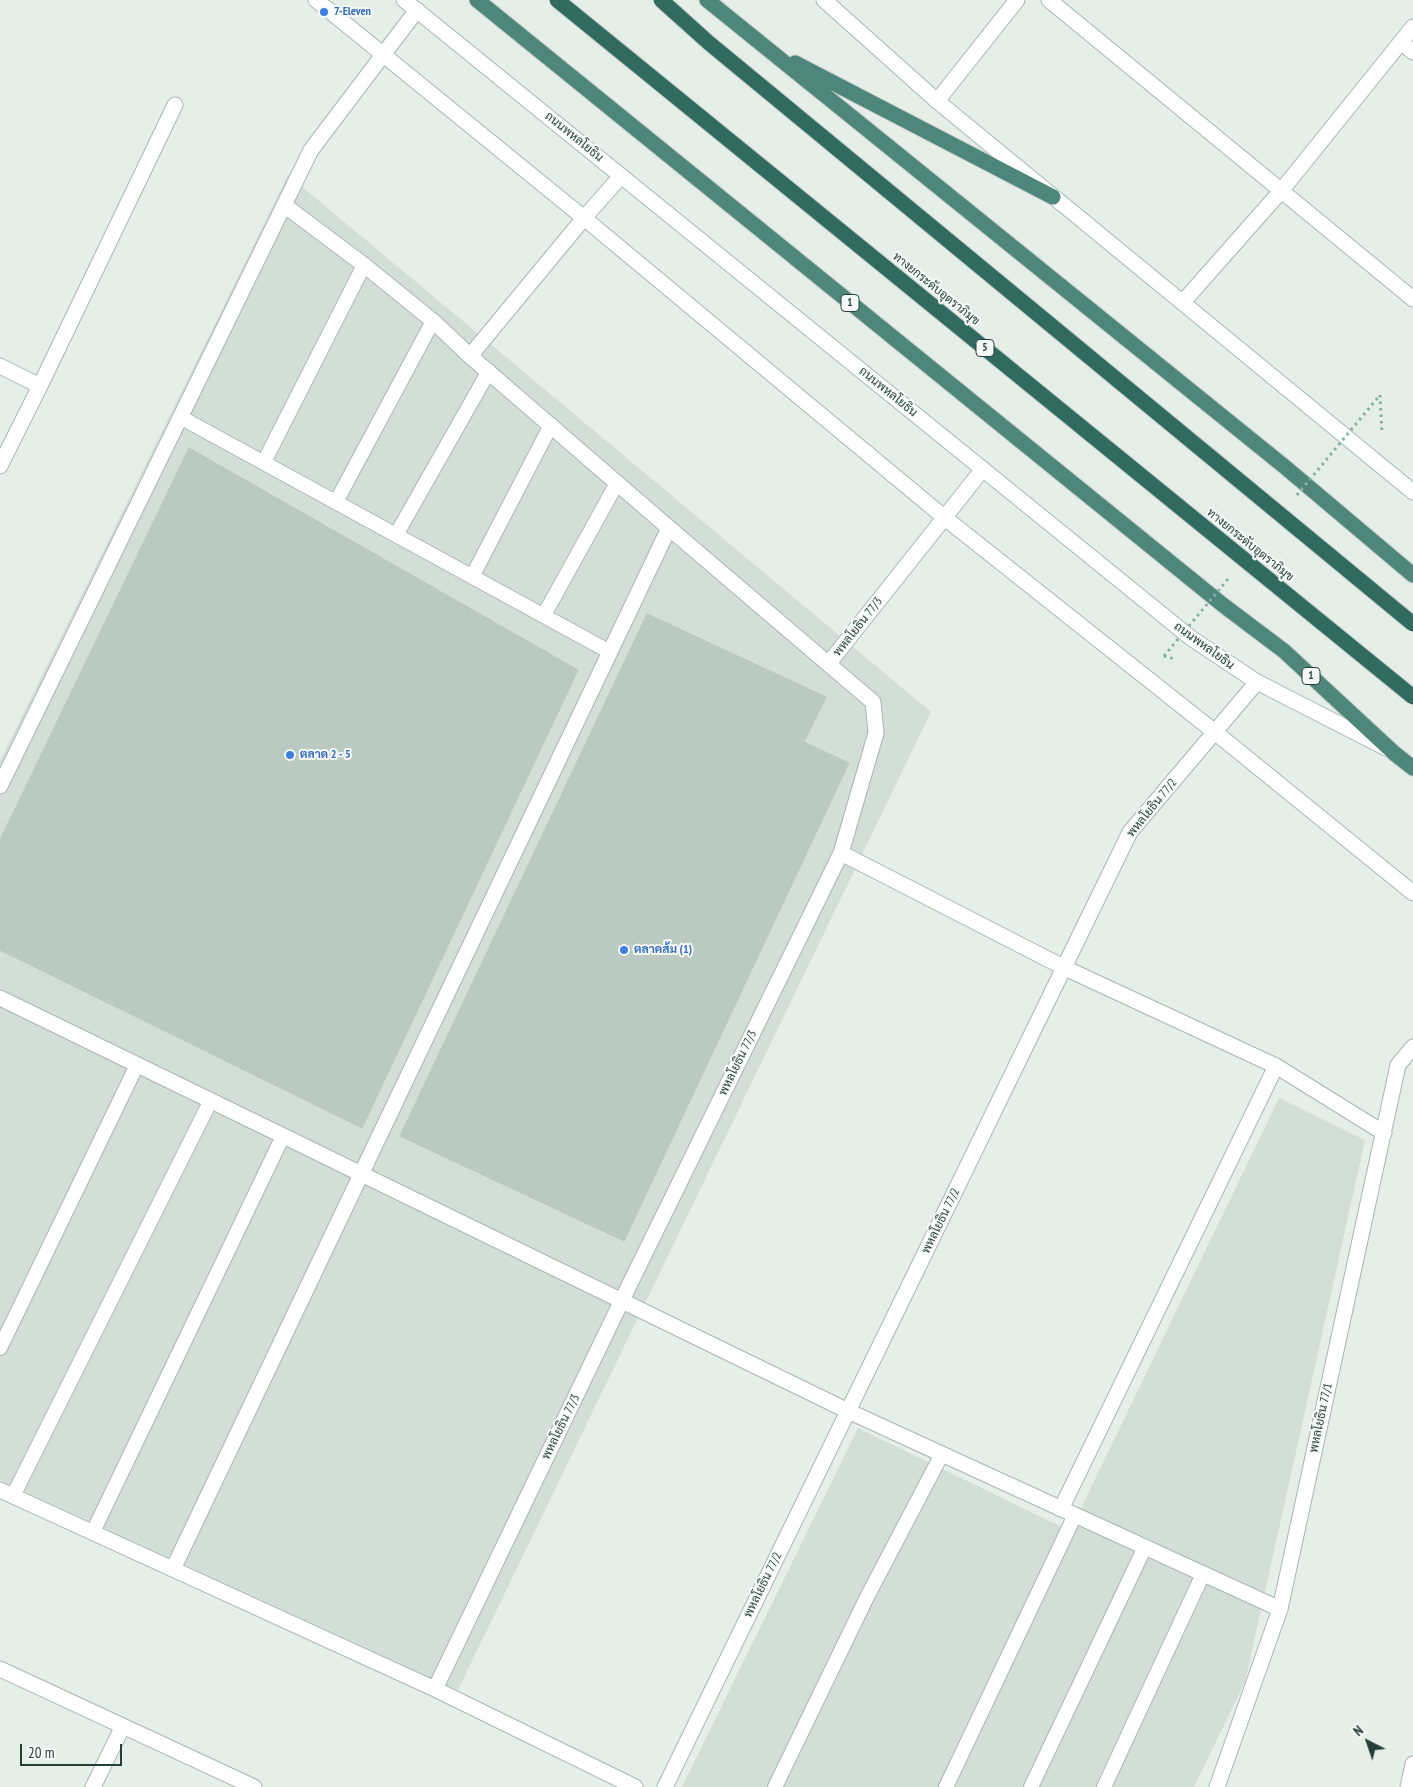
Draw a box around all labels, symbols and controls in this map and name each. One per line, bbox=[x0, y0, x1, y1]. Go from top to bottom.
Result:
place label: 7-Eleven bbox=[334, 5, 371, 19]
marker: 7-Eleven bbox=[318, 6, 330, 18]
street label: ถนนพหลโยธิน bbox=[542, 109, 606, 165]
street label: ทางยกระดับอุตราภิมุข bbox=[890, 249, 982, 329]
road number: 1 bbox=[841, 294, 859, 312]
road number: 5 bbox=[976, 339, 994, 356]
street label: ถนนพหลโยธิน bbox=[856, 364, 920, 420]
street label: ทางยกระดับอุตราภิมุข bbox=[1204, 505, 1296, 585]
street label: พหลโยธิน 77/3 bbox=[830, 595, 886, 659]
street label: ถนนพหลโยธิน bbox=[1171, 619, 1237, 673]
road number: 1 bbox=[1302, 668, 1320, 684]
place label: ตลาด 2 - 5 bbox=[300, 748, 351, 762]
marker: ตลาด 2 - 5 bbox=[284, 749, 296, 761]
street label: พหลโยธิน 77/2 bbox=[1124, 776, 1180, 840]
place label: ตลาคส้ม (1) bbox=[634, 943, 692, 957]
marker: ตลาคส้ม (1) bbox=[618, 944, 630, 956]
street label: พหลโยธิน 77/3 bbox=[716, 1028, 760, 1098]
street label: พหลโยธิน 77/2 bbox=[919, 1186, 963, 1256]
street label: พหลโยธิน 77/1 bbox=[1307, 1382, 1335, 1454]
street label: พหลโยธิน 77/3 bbox=[539, 1392, 583, 1462]
street label: พหลโยธิน 77/2 bbox=[741, 1550, 785, 1620]
north arrow bbox=[1343, 1717, 1393, 1767]
text: N bbox=[1349, 1721, 1367, 1740]
scale bar bbox=[22, 1734, 125, 1766]
text: 20 m bbox=[28, 1743, 54, 1762]

